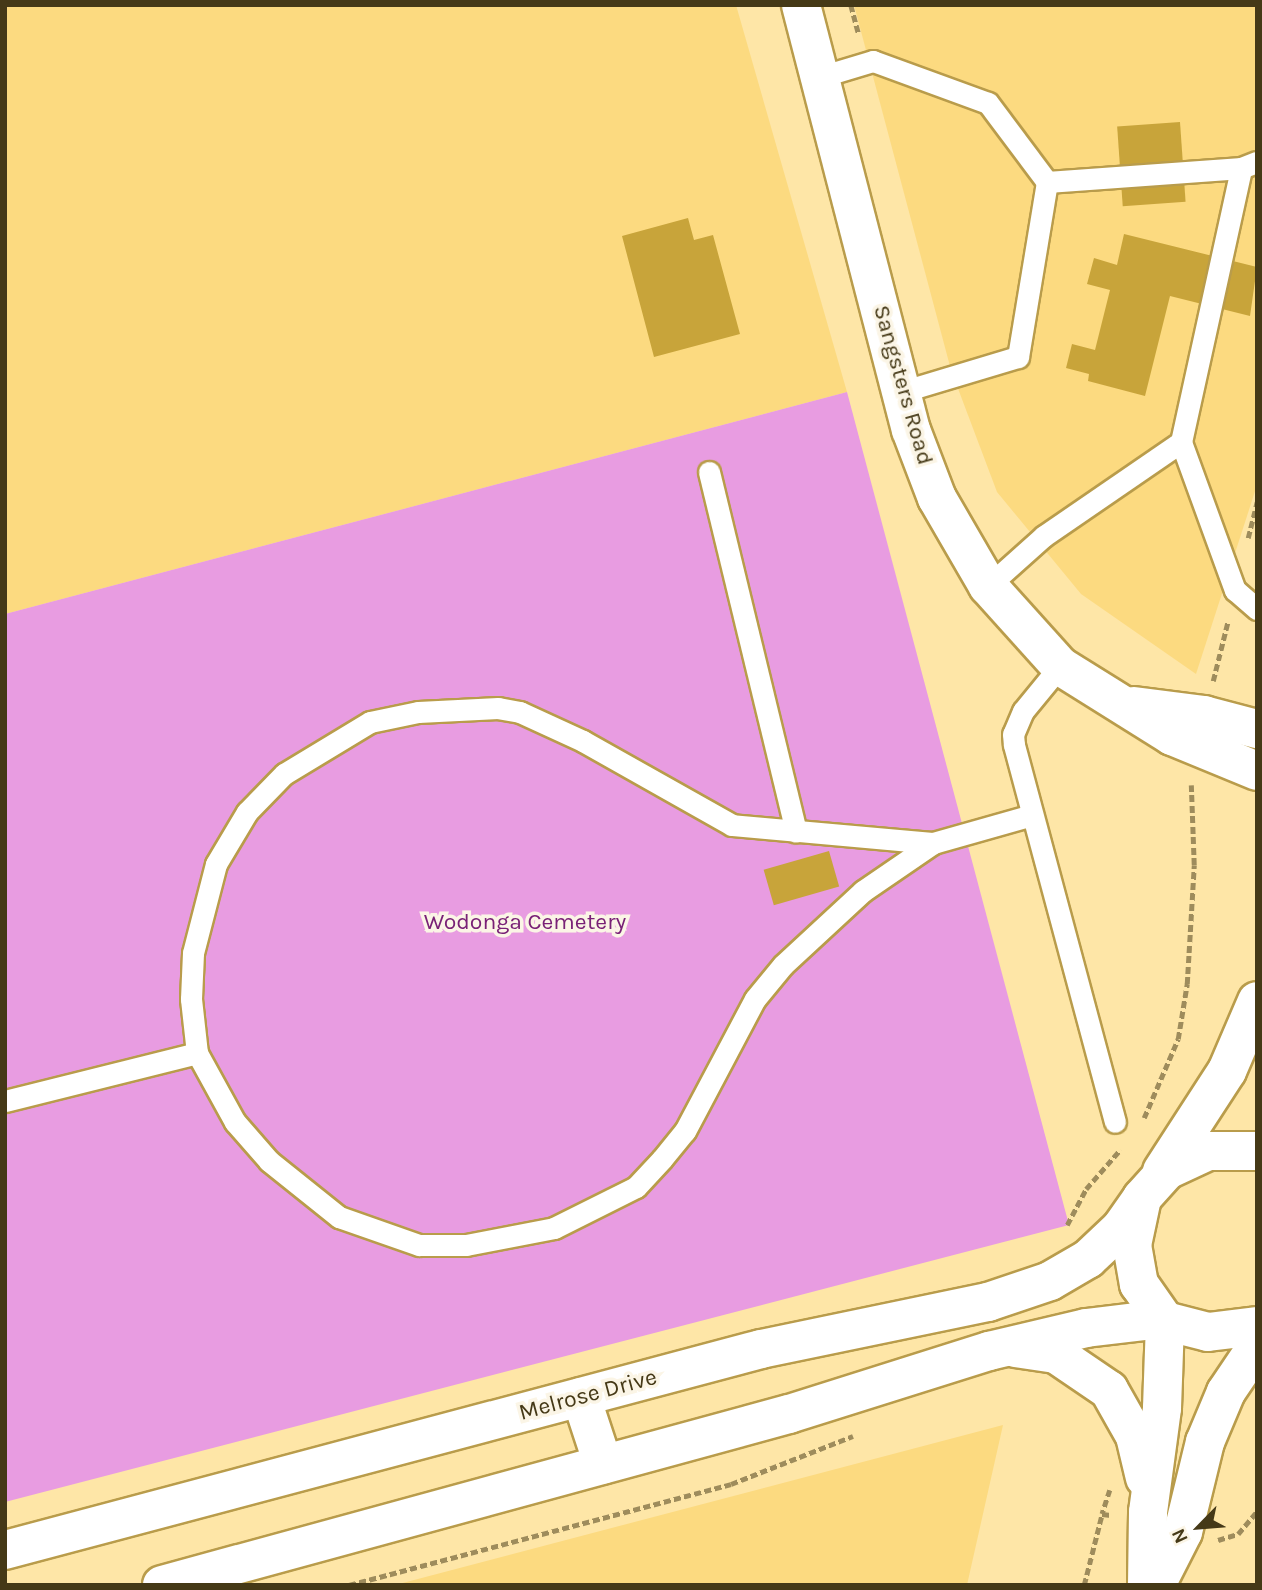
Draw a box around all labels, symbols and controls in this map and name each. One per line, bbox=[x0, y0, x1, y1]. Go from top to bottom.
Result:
street label: Sangsters Road bbox=[867, 302, 939, 468]
park label: Wodonga Cemetery bbox=[424, 908, 626, 936]
street label: Melrose Drive bbox=[516, 1363, 660, 1427]
north arrow bbox=[1164, 1492, 1234, 1562]
text: N bbox=[1167, 1525, 1193, 1547]

